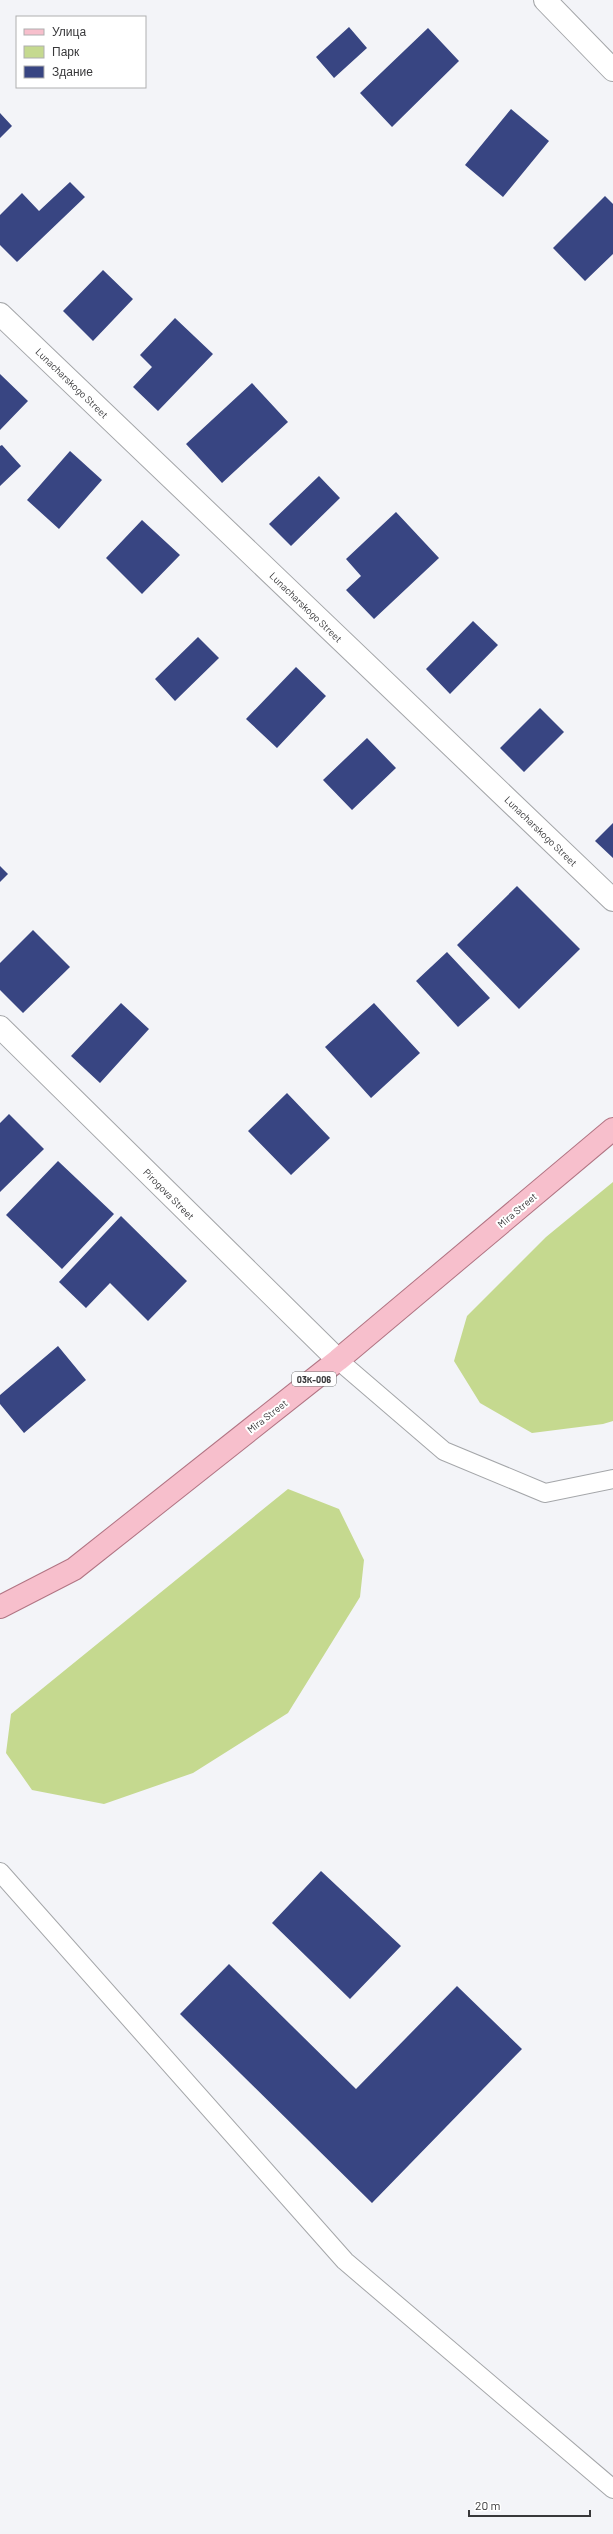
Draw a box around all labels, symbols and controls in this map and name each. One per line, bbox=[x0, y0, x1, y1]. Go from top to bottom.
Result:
legend bbox=[16, 16, 146, 88]
text: Улица bbox=[52, 24, 86, 39]
text: Парк bbox=[52, 44, 80, 59]
text: Здание bbox=[52, 64, 93, 79]
street label: Lunacharskogo Street bbox=[33, 345, 111, 421]
street label: Lunacharskogo Street bbox=[267, 569, 345, 645]
street label: Lunacharskogo Street bbox=[502, 793, 580, 869]
street label: Pirogova Street bbox=[141, 1166, 197, 1222]
street label: Mira Street bbox=[495, 1190, 539, 1230]
road number: 03К-006 bbox=[292, 1372, 336, 1386]
street label: Mira Street bbox=[244, 1396, 290, 1435]
scale bar bbox=[469, 2492, 590, 2518]
text: 20 m bbox=[475, 2498, 501, 2512]

